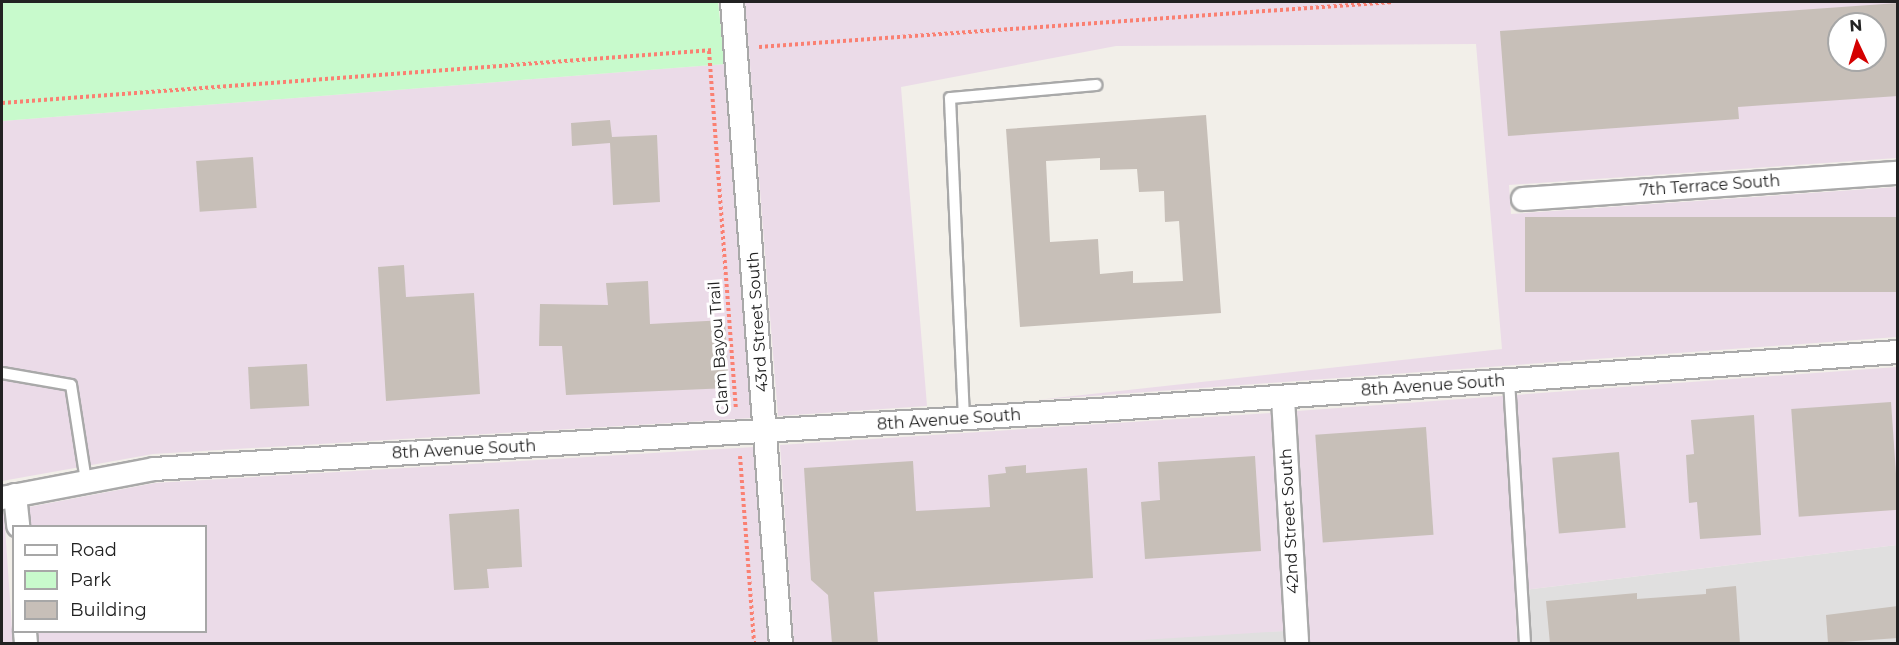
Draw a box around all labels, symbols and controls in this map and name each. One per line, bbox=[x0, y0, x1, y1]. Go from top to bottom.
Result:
north arrow bbox=[1827, 12, 1887, 72]
text: N bbox=[1849, 16, 1863, 35]
street label: 7th Terrace South bbox=[1639, 172, 1781, 200]
street label: 43rd Street South bbox=[744, 251, 772, 393]
street label: Clam Bayou Trail bbox=[705, 281, 733, 415]
street label: 8th Avenue South bbox=[1360, 371, 1506, 401]
street label: 8th Avenue South bbox=[876, 405, 1022, 435]
street label: 8th Avenue South bbox=[391, 437, 537, 463]
street label: 42nd Street South bbox=[1277, 448, 1303, 594]
legend bbox=[12, 525, 207, 633]
text: Road bbox=[70, 539, 117, 561]
text: Park bbox=[70, 569, 111, 591]
text: Building bbox=[70, 599, 147, 621]

